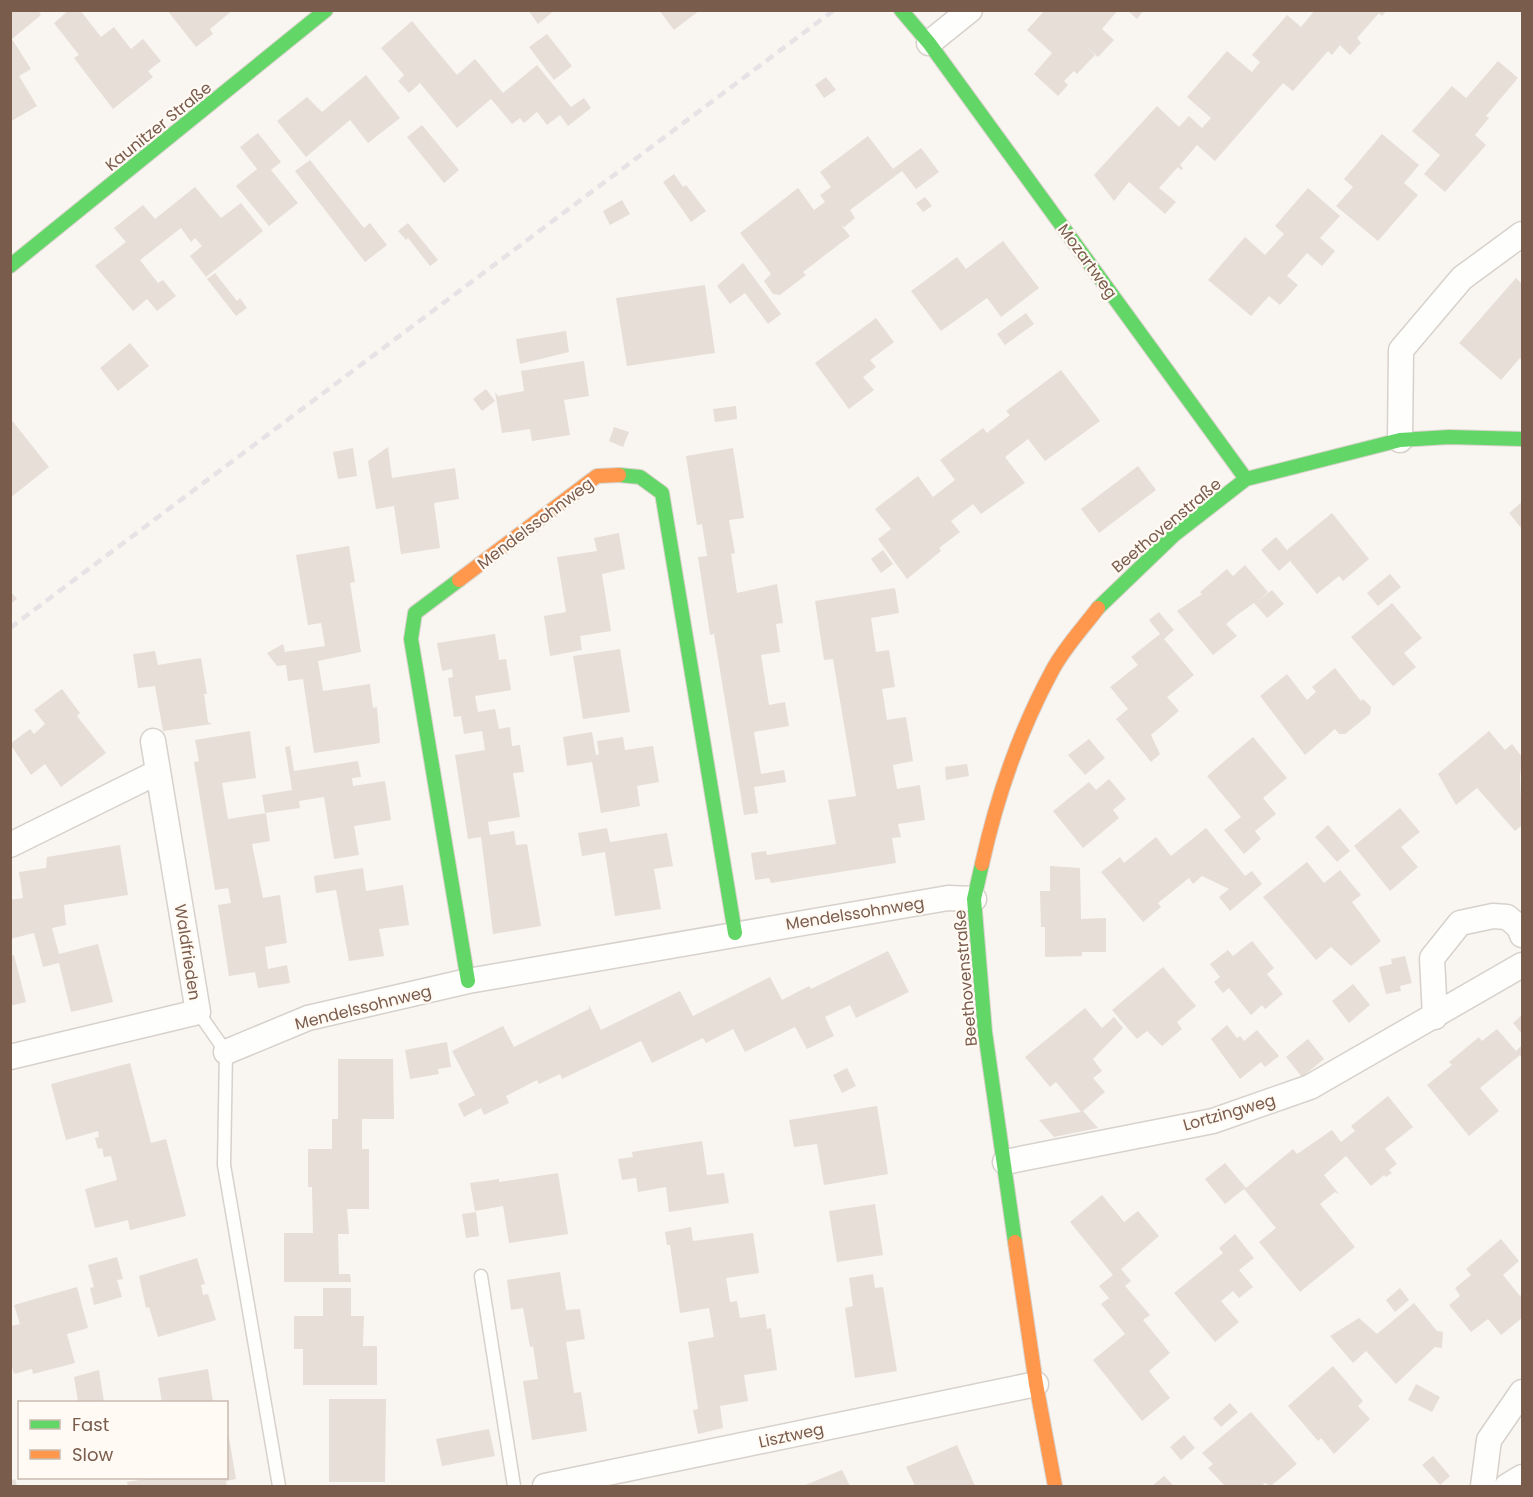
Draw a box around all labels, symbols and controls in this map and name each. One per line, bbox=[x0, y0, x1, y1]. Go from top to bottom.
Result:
street label: Kaunitzer Straße bbox=[100, 76, 216, 177]
street label: Mozartweg bbox=[1052, 219, 1123, 304]
street label: Mendelssohnweg bbox=[473, 472, 598, 575]
street label: Beethovenstraße bbox=[1107, 473, 1226, 578]
street label: Mendelssohnweg bbox=[784, 891, 926, 936]
street label: Waldfrieden bbox=[169, 902, 206, 1002]
street label: Beethovenstraße bbox=[948, 909, 983, 1047]
street label: Mendelssohnweg bbox=[292, 979, 434, 1036]
street label: Lortzingweg bbox=[1180, 1088, 1278, 1137]
legend bbox=[18, 1401, 228, 1479]
text: Fast bbox=[72, 1412, 109, 1437]
street label: Lisztweg bbox=[756, 1417, 826, 1454]
text: Slow bbox=[72, 1442, 114, 1467]

